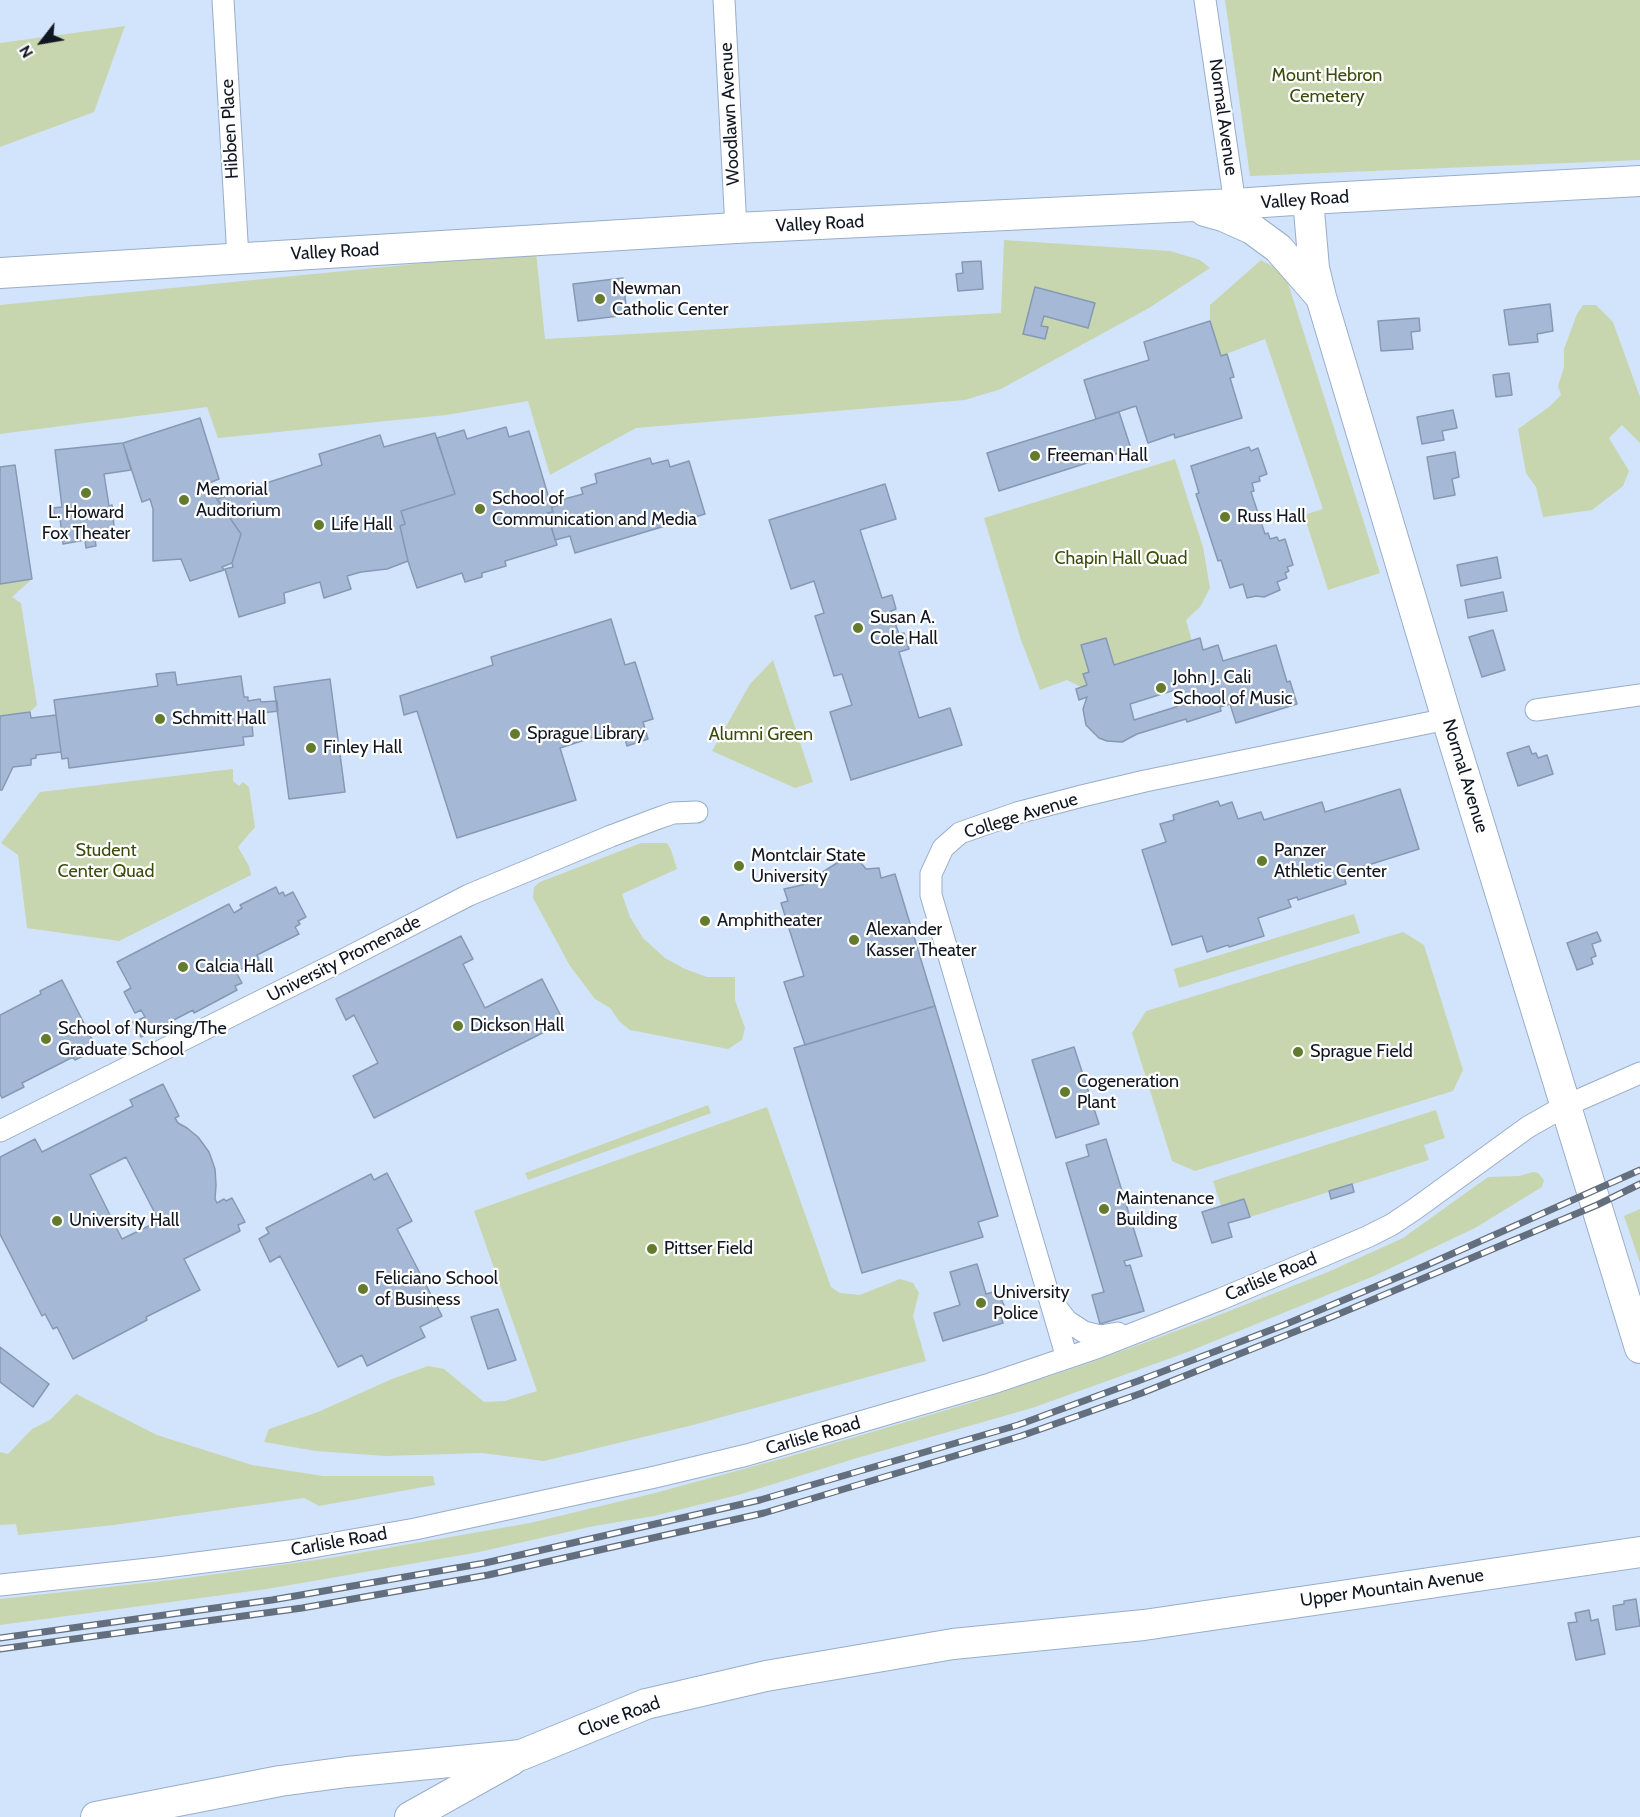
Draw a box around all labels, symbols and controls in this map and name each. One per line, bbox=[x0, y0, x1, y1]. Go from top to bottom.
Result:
north arrow bbox=[12, 12, 72, 72]
text: N bbox=[15, 42, 37, 61]
street label: Woodlawn Avenue bbox=[715, 42, 745, 186]
street label: Normal Avenue bbox=[1204, 57, 1242, 177]
park label: Mount Hebron Cemetery bbox=[1272, 65, 1382, 107]
street label: Hibben Place bbox=[217, 78, 243, 180]
street label: Valley Road bbox=[1260, 186, 1350, 214]
street label: Valley Road bbox=[775, 211, 865, 237]
street label: Valley Road bbox=[290, 239, 380, 265]
place label: Newman Catholic Center bbox=[612, 278, 728, 320]
marker: Newman Catholic Center bbox=[593, 292, 607, 306]
place label: Freeman Hall bbox=[1047, 445, 1148, 467]
marker: Freeman Hall bbox=[1028, 449, 1042, 463]
place label: Memorial Auditorium bbox=[196, 479, 281, 522]
marker: L. Howard Fox Theater bbox=[79, 486, 93, 500]
place label: School of Communication and Media bbox=[492, 488, 697, 530]
marker: Memorial Auditorium bbox=[177, 493, 191, 507]
place label: L. Howard Fox Theater bbox=[42, 502, 130, 544]
marker: School of Communication and Media bbox=[473, 502, 487, 516]
place label: Russ Hall bbox=[1237, 506, 1306, 528]
marker: Russ Hall bbox=[1218, 510, 1232, 524]
place label: Life Hall bbox=[331, 514, 393, 536]
marker: Life Hall bbox=[312, 518, 326, 532]
park label: Chapin Hall Quad bbox=[1055, 548, 1187, 570]
place label: Susan A. Cole Hall bbox=[870, 607, 938, 650]
marker: Susan A. Cole Hall bbox=[851, 621, 865, 635]
place label: John J. Cali School of Music bbox=[1173, 667, 1293, 710]
marker: John J. Cali School of Music bbox=[1154, 681, 1168, 695]
place label: Schmitt Hall bbox=[172, 708, 266, 730]
marker: Schmitt Hall bbox=[153, 712, 167, 726]
street label: Normal Avenue bbox=[1437, 717, 1493, 835]
place label: Sprague Library bbox=[527, 723, 645, 745]
park label: Alumni Green bbox=[709, 724, 813, 746]
marker: Sprague Library bbox=[508, 727, 522, 741]
place label: Finley Hall bbox=[323, 737, 402, 759]
marker: Finley Hall bbox=[304, 741, 318, 755]
street label: College Avenue bbox=[962, 788, 1080, 844]
park label: Student Center Quad bbox=[58, 840, 154, 882]
place label: Panzer Athletic Center bbox=[1274, 840, 1387, 882]
place label: Montclair State University bbox=[751, 845, 866, 888]
marker: Panzer Athletic Center bbox=[1255, 854, 1269, 868]
marker: Montclair State University bbox=[732, 859, 746, 873]
place label: Amphitheater bbox=[717, 910, 822, 932]
street label: University Promenade bbox=[264, 911, 424, 1007]
marker: Amphitheater bbox=[698, 914, 712, 928]
place label: Alexander Kasser Theater bbox=[866, 919, 977, 962]
marker: Alexander Kasser Theater bbox=[847, 933, 861, 947]
place label: Calcia Hall bbox=[195, 956, 273, 978]
marker: Calcia Hall bbox=[176, 960, 190, 974]
place label: Dickson Hall bbox=[470, 1015, 564, 1037]
place label: School of Nursing/The Graduate School bbox=[58, 1018, 227, 1060]
marker: Dickson Hall bbox=[451, 1019, 465, 1033]
marker: School of Nursing/The Graduate School bbox=[39, 1032, 53, 1046]
place label: Sprague Field bbox=[1310, 1041, 1413, 1063]
marker: Sprague Field bbox=[1291, 1045, 1305, 1059]
place label: Cogeneration Plant bbox=[1077, 1071, 1179, 1114]
marker: Cogeneration Plant bbox=[1058, 1085, 1072, 1099]
place label: Maintenance Building bbox=[1116, 1188, 1214, 1230]
marker: Maintenance Building bbox=[1097, 1202, 1111, 1216]
place label: University Hall bbox=[69, 1210, 179, 1232]
marker: University Hall bbox=[50, 1214, 64, 1228]
place label: Pittser Field bbox=[664, 1238, 753, 1260]
marker: Pittser Field bbox=[645, 1242, 659, 1256]
street label: Carlisle Road bbox=[1222, 1248, 1320, 1306]
place label: Feliciano School of Business bbox=[375, 1268, 498, 1310]
marker: Feliciano School of Business bbox=[356, 1282, 370, 1296]
place label: University Police bbox=[993, 1282, 1070, 1324]
marker: University Police bbox=[974, 1296, 988, 1310]
street label: Carlisle Road bbox=[763, 1412, 863, 1460]
street label: Carlisle Road bbox=[289, 1523, 389, 1561]
street label: Upper Mountain Avenue bbox=[1299, 1564, 1485, 1612]
street label: Clove Road bbox=[575, 1692, 663, 1742]

